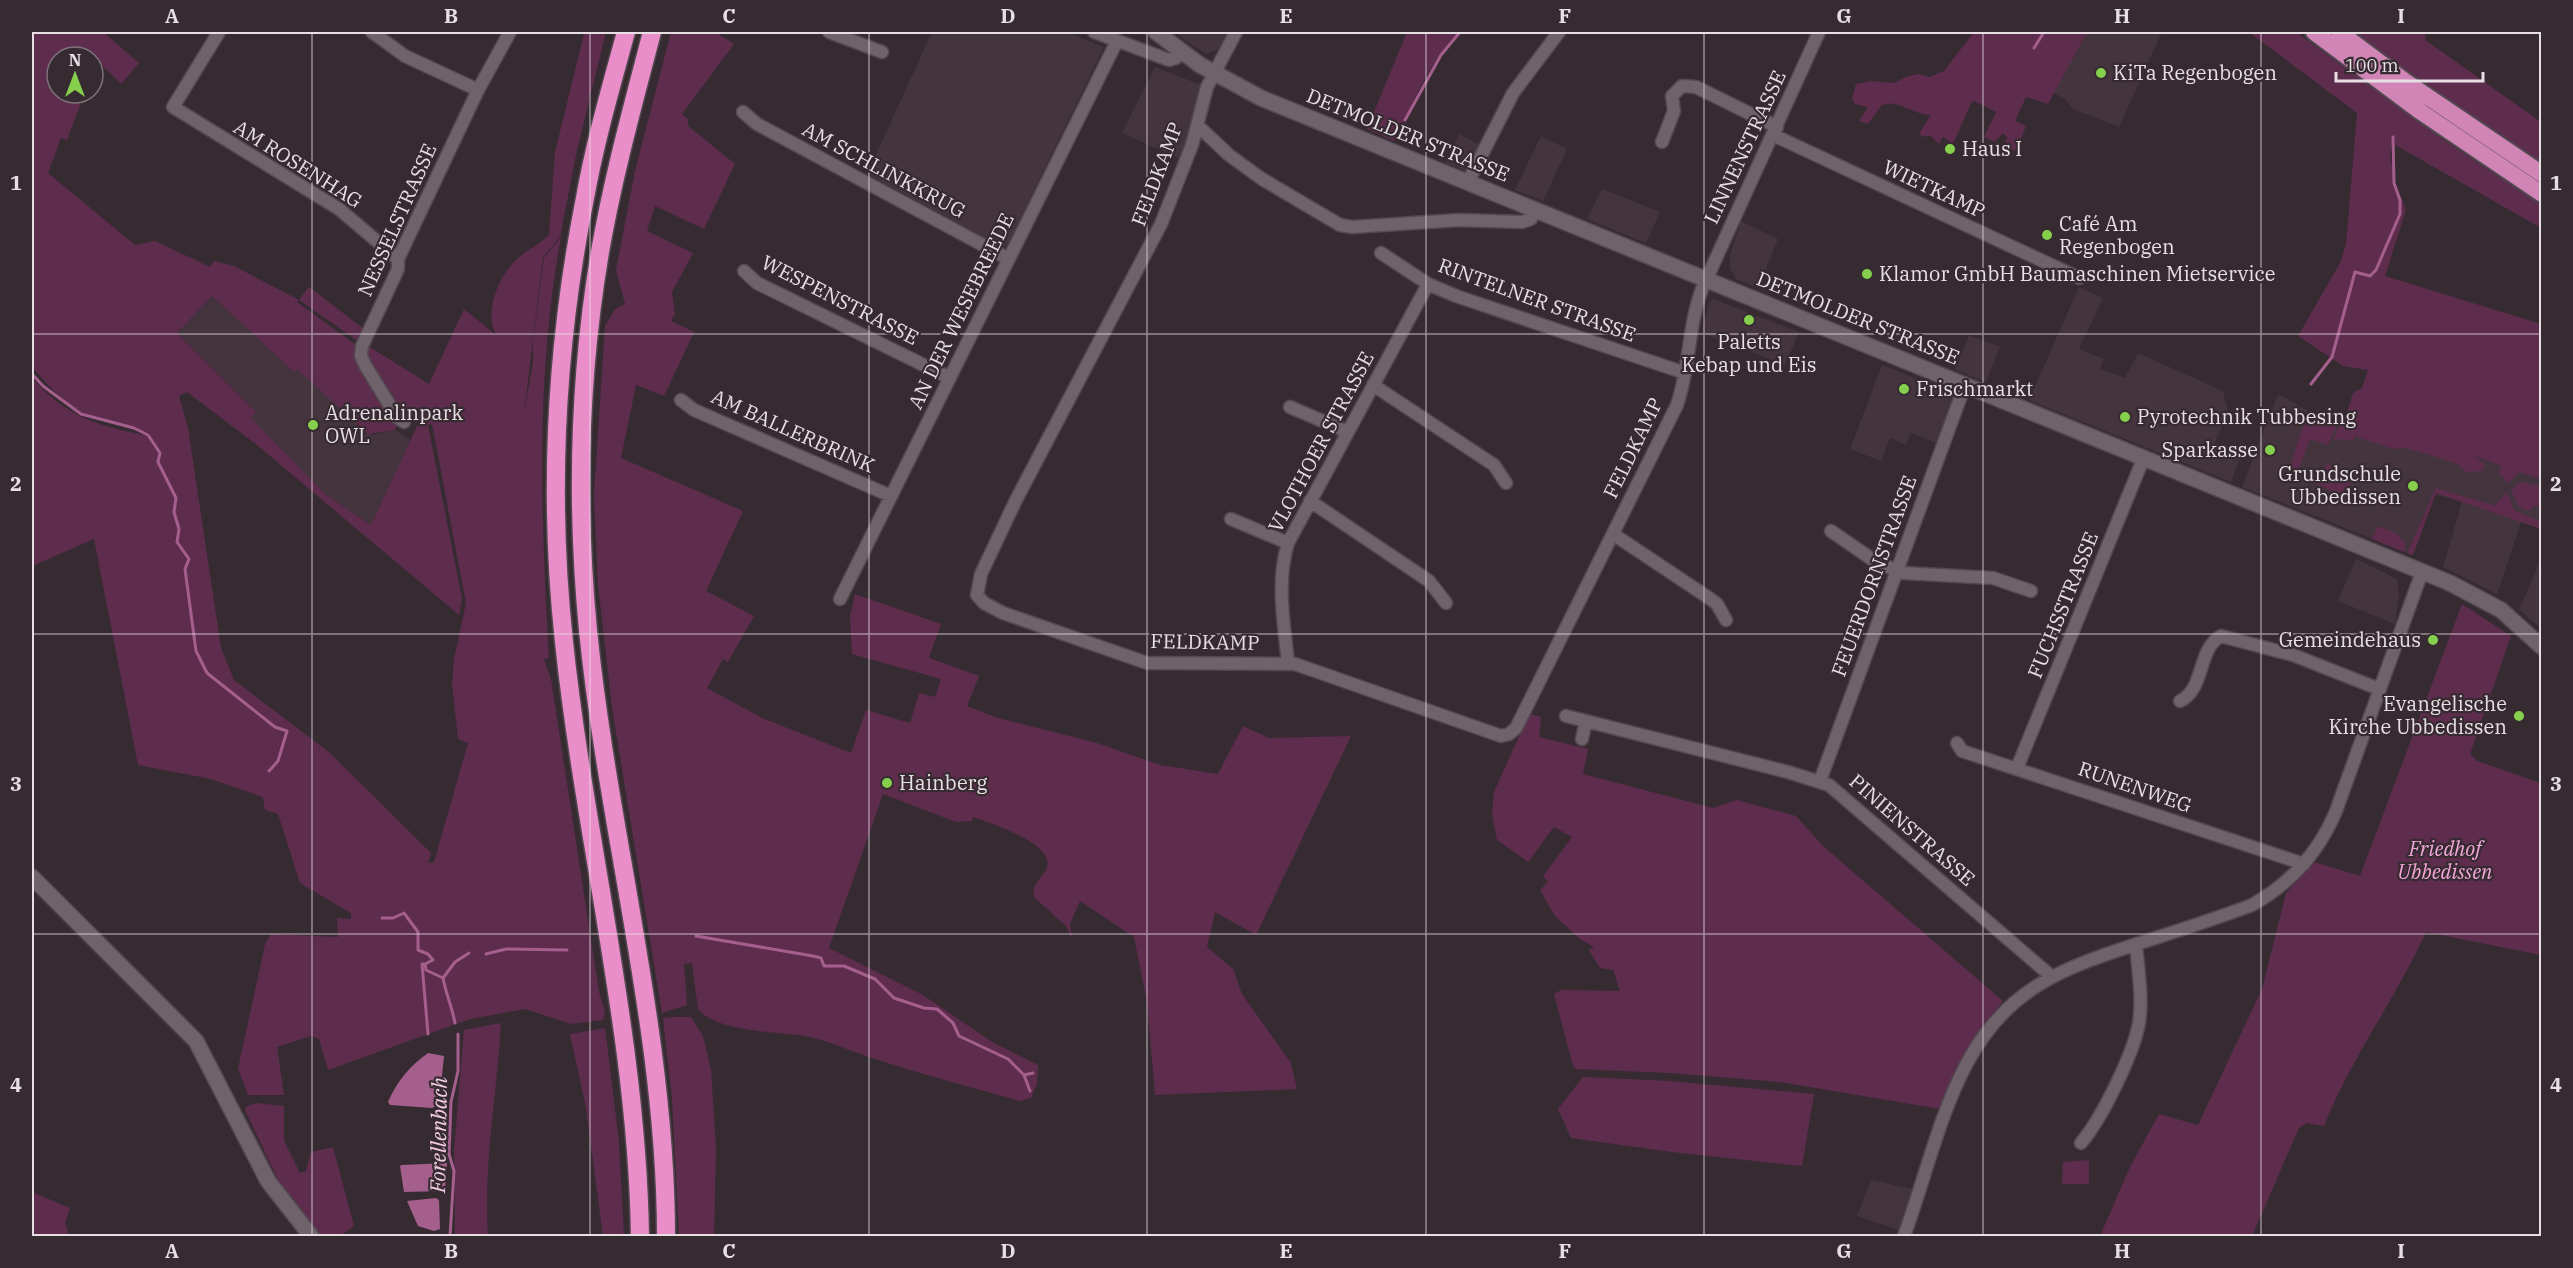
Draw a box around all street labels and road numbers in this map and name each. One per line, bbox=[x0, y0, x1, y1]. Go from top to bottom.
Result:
street label: LINNENSTRASSE bbox=[1697, 66, 1792, 228]
street label: DETMOLDER STRASSE bbox=[1303, 81, 1514, 188]
street label: AM ROSENHAG bbox=[229, 113, 368, 214]
street label: AM SCHLINKKRUG bbox=[798, 115, 971, 224]
street label: FELDKAMP bbox=[1124, 118, 1189, 230]
street label: NESSELSTRASSE bbox=[351, 139, 442, 300]
street label: WIETKAMP bbox=[1879, 153, 1990, 224]
street label: AN DER WESEBREEDE bbox=[901, 208, 1020, 413]
street label: WESPENSTRASSE bbox=[757, 248, 923, 351]
street label: RINTELNER STRASSE bbox=[1435, 251, 1640, 348]
street label: DETMOLDER STRASSE bbox=[1753, 264, 1964, 371]
street label: VLOTHOER STRASSE bbox=[1261, 347, 1380, 537]
street label: AM BALLERBRINK bbox=[707, 382, 879, 479]
street label: FELDKAMP bbox=[1596, 393, 1669, 503]
street label: FEUERDORNSTRASSE bbox=[1825, 472, 1922, 680]
street label: FUCHSSTRASSE bbox=[2021, 528, 2104, 682]
street label: FELDKAMP bbox=[1150, 627, 1260, 656]
street label: RUNENWEG bbox=[2075, 754, 2196, 819]
street label: PINIENSTRASSE bbox=[1844, 767, 1981, 892]

